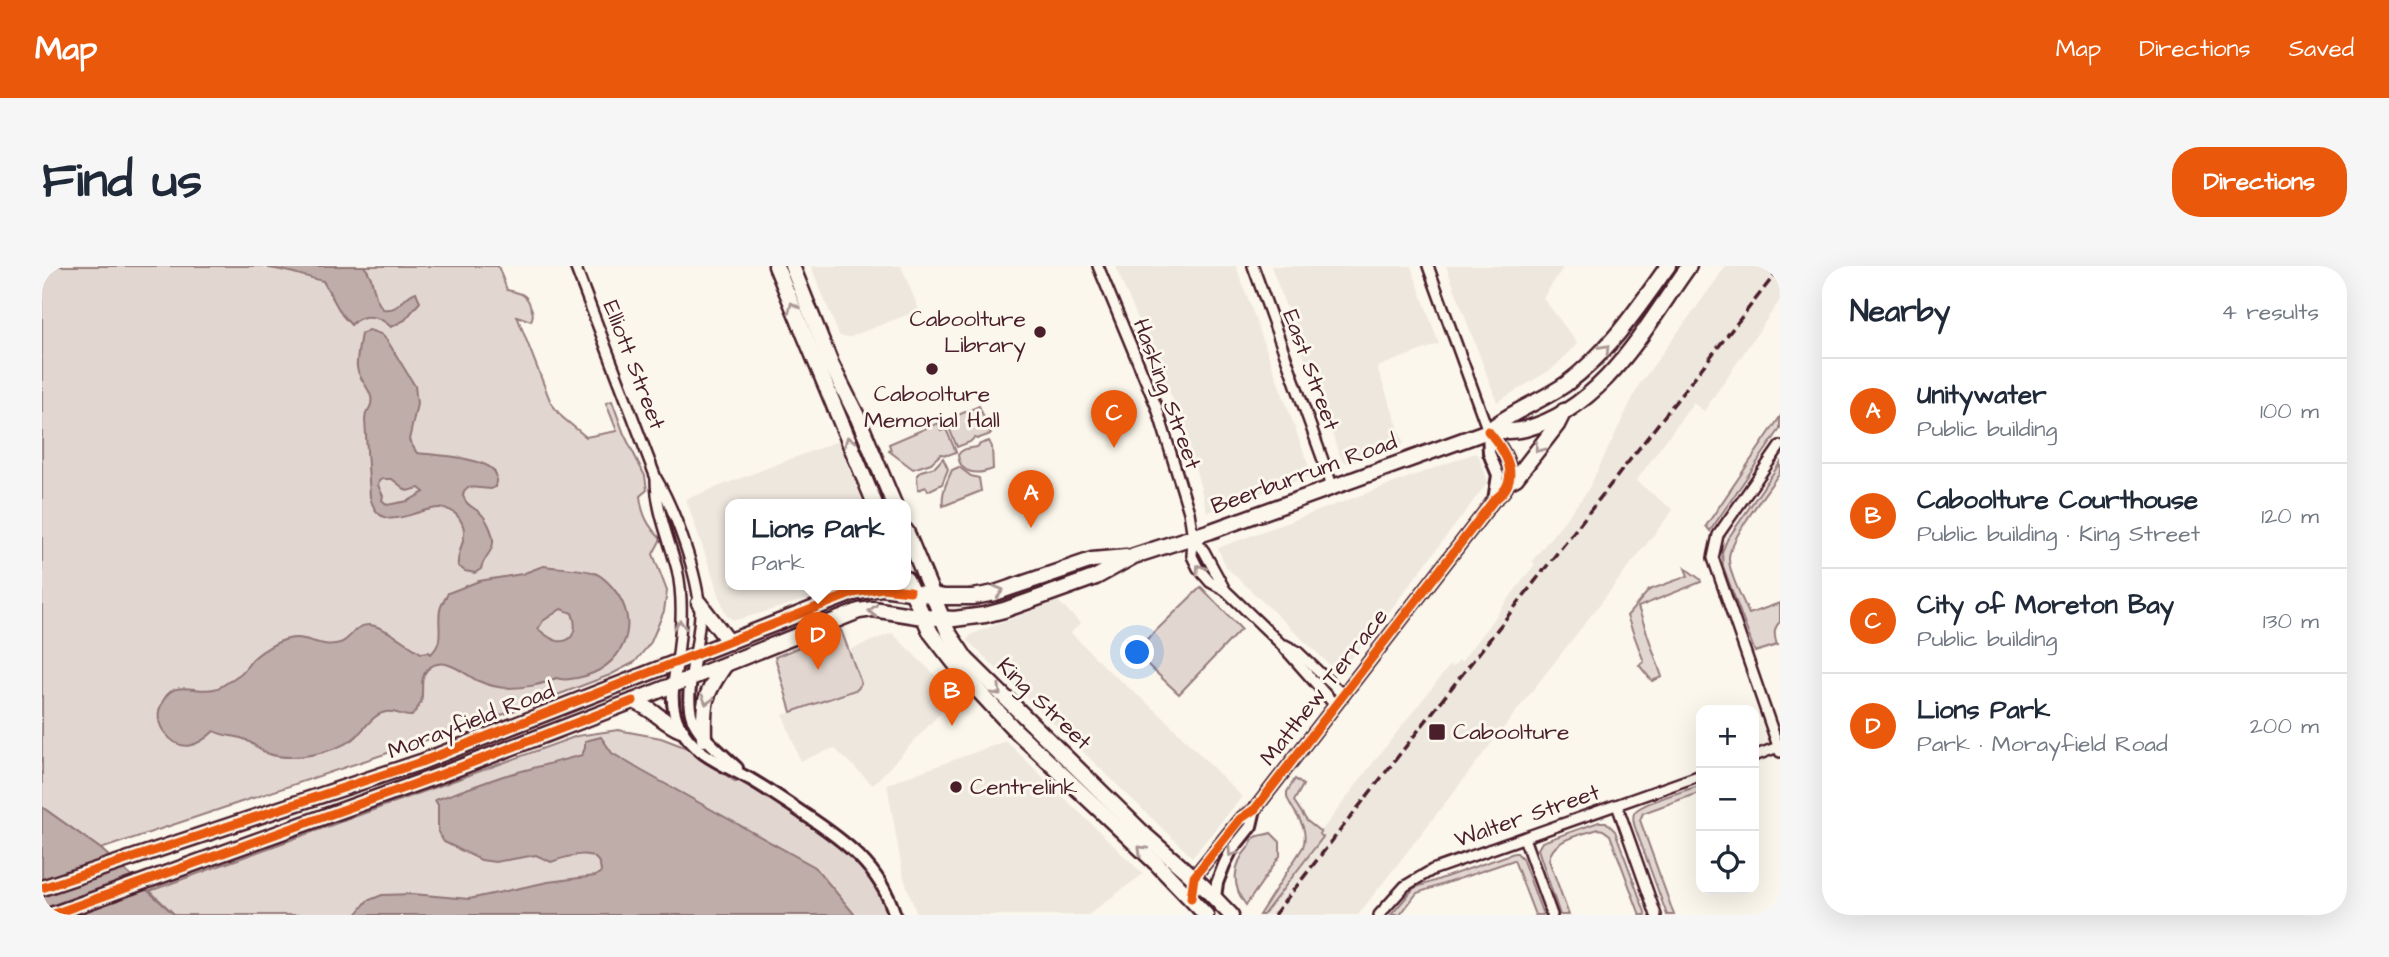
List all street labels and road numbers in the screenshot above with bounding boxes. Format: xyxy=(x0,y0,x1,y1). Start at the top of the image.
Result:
street label: Elliott Street xyxy=(595,296,674,435)
street label: East Street xyxy=(1274,305,1348,435)
street label: Hasking Street xyxy=(1124,314,1209,475)
street label: Beerburrum Road xyxy=(1207,425,1402,522)
street label: Matthew Terrace xyxy=(1252,602,1396,772)
street label: King Street xyxy=(989,650,1099,759)
street label: Morayfield Road xyxy=(383,674,559,768)
street label: Walter Street xyxy=(1450,776,1605,856)

